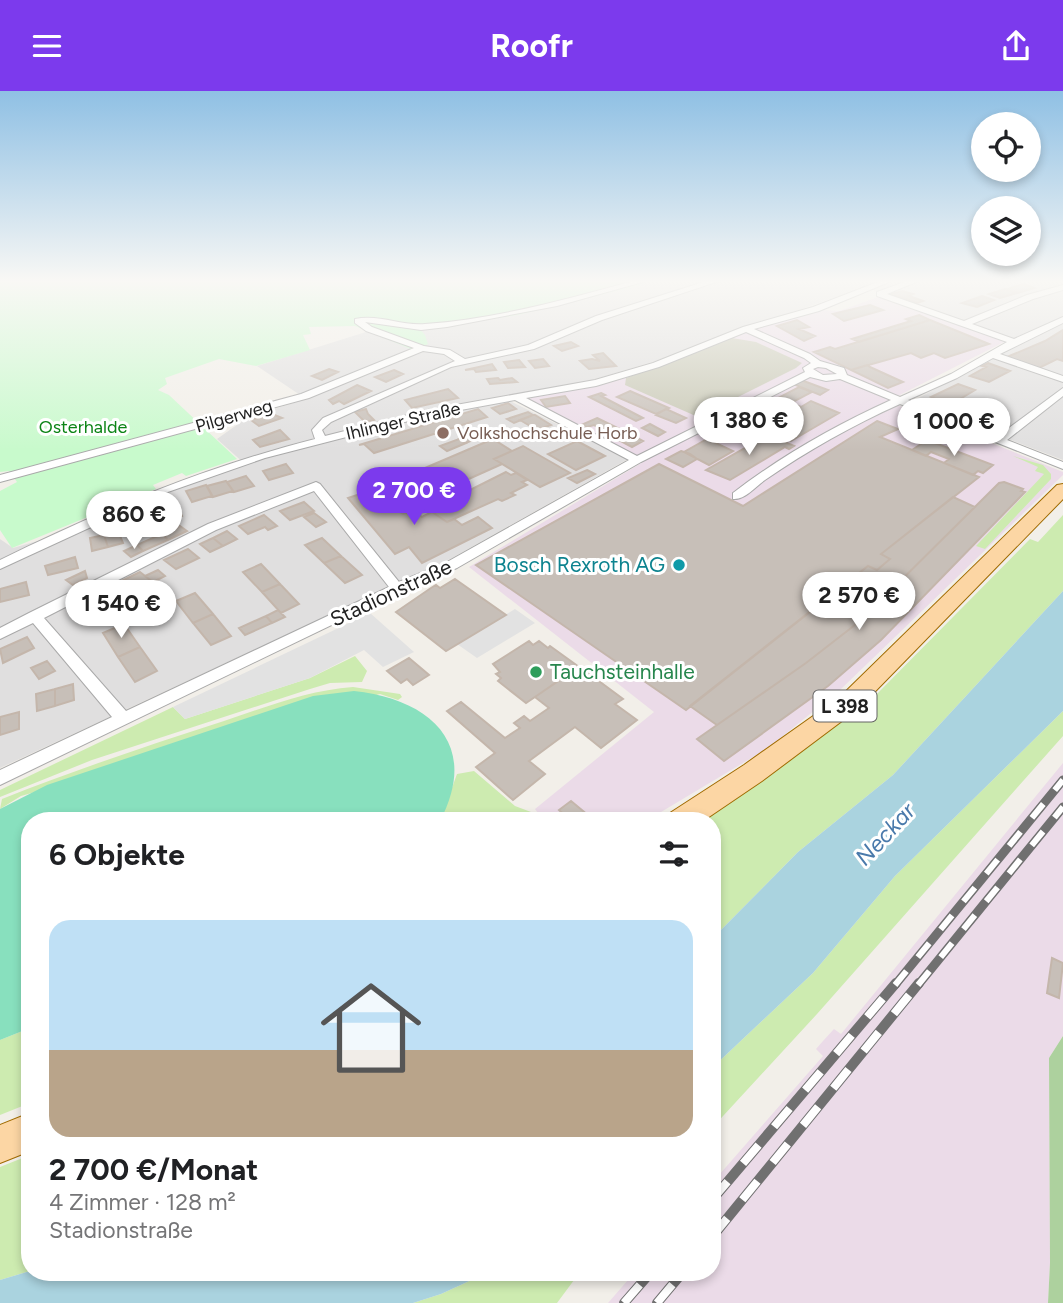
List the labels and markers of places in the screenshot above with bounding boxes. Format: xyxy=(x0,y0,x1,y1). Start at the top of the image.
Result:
pin: 1 380 € xyxy=(684,397,814,457)
pin: 1 000 € xyxy=(889,399,1019,458)
place label: Volkshochschule Horb xyxy=(457,422,638,444)
marker: Volkshochschule Horb xyxy=(435,425,451,441)
pin: 2 700 € xyxy=(349,467,479,527)
pin: 860 € xyxy=(85,491,183,551)
place label: Bosch Rexroth AG xyxy=(494,552,665,577)
marker: Bosch Rexroth AG xyxy=(671,557,687,573)
pin: 2 570 € xyxy=(794,573,924,632)
pin: 1 540 € xyxy=(56,581,186,640)
place label: Tauchsteinhalle xyxy=(550,659,695,684)
marker: Tauchsteinhalle xyxy=(528,664,544,680)

